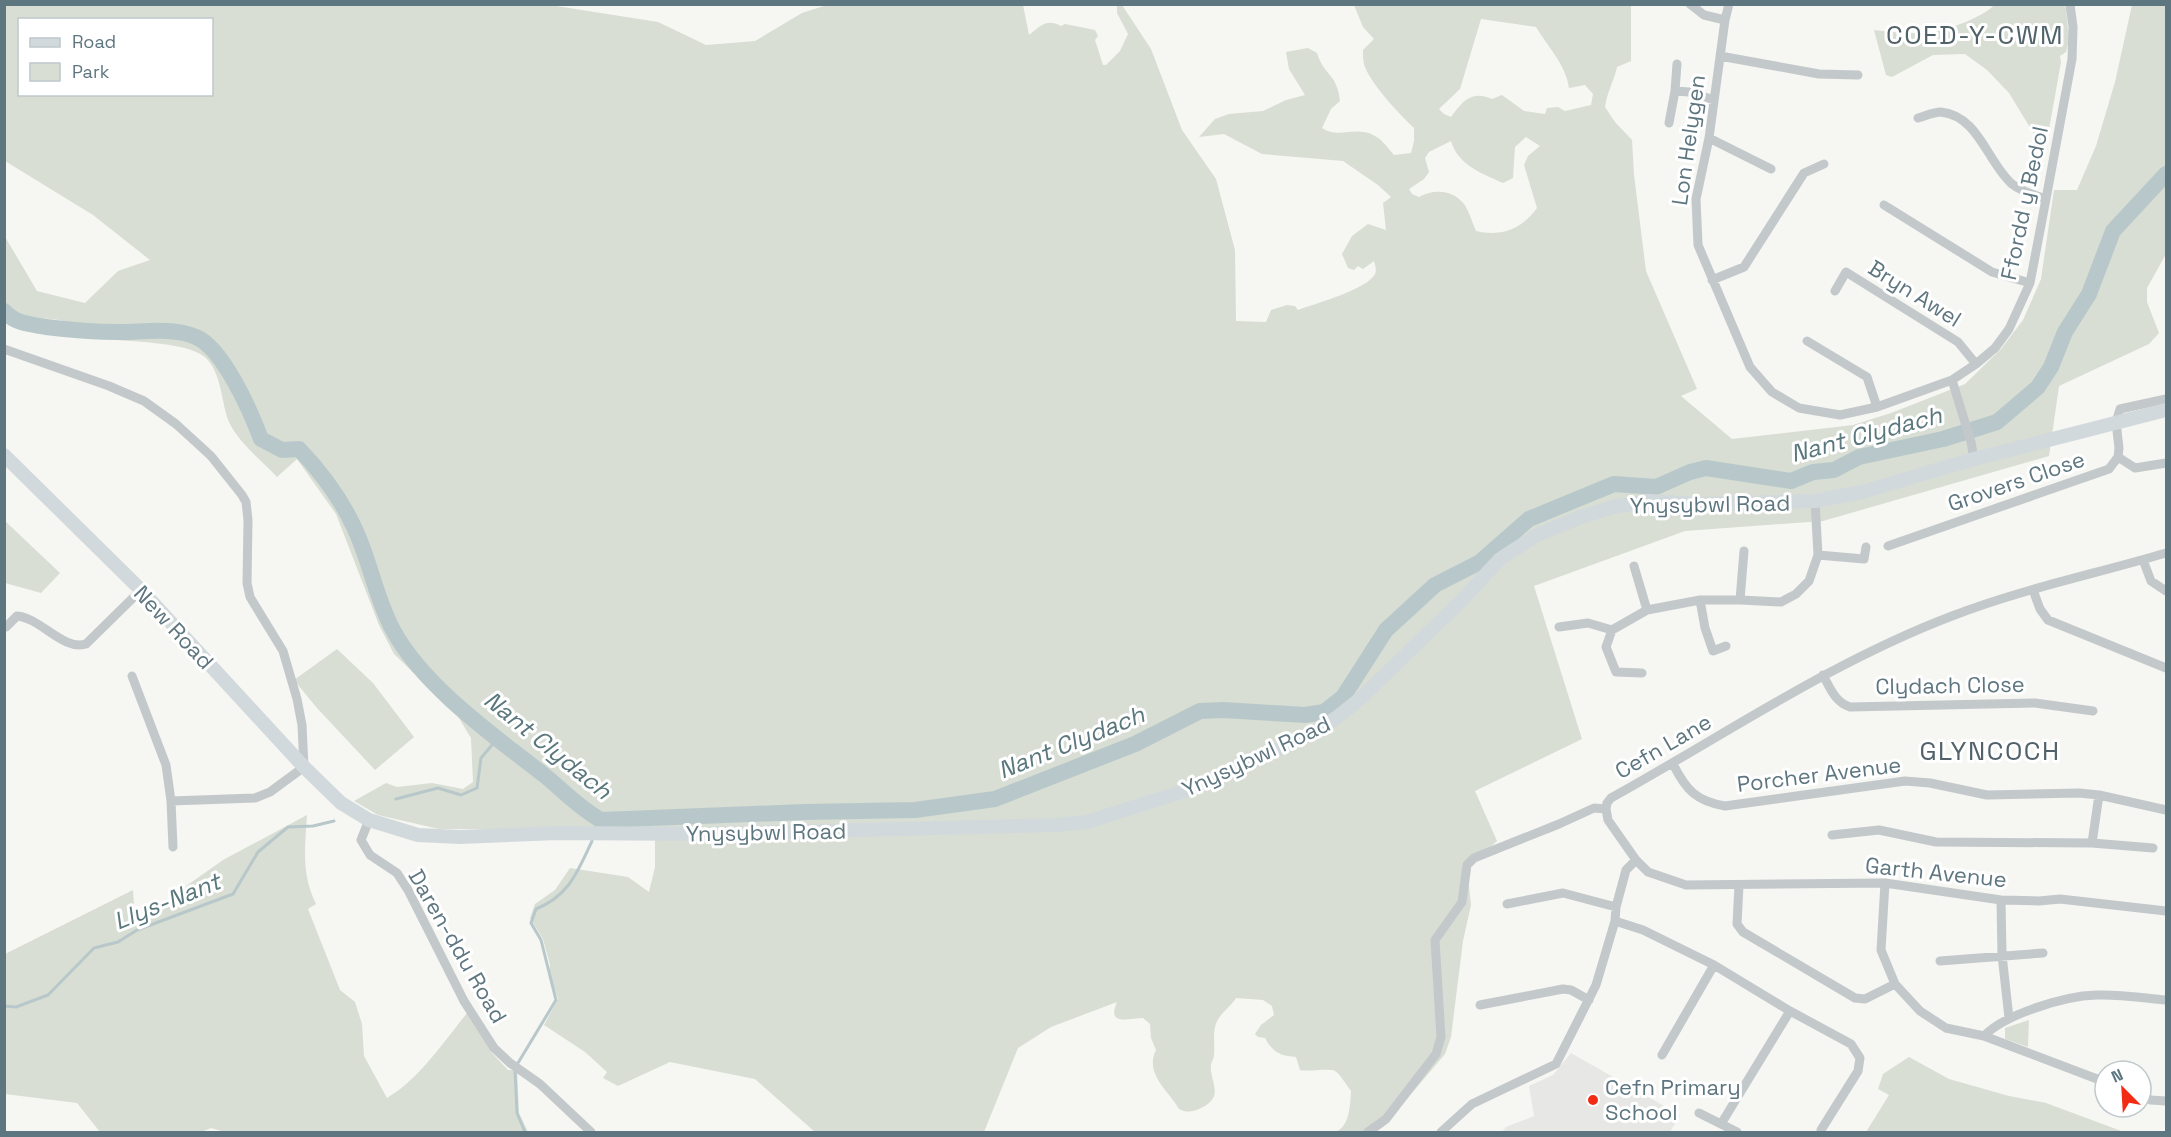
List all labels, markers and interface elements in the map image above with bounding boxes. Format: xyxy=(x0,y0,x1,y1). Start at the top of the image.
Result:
legend xyxy=(18,18,213,96)
district label: COED-Y-CWM xyxy=(1886,18,2064,52)
text: Road xyxy=(72,30,116,53)
text: Park xyxy=(72,60,110,83)
street label: Lon Helygen xyxy=(1665,73,1711,207)
street label: Ffordd y Bedol xyxy=(1994,124,2054,282)
street label: Bryn Awel xyxy=(1863,253,1967,333)
water label: Nant Clydach xyxy=(1787,399,1946,469)
street label: Grovers Close xyxy=(1944,444,2088,518)
street label: Ynysybwl Road xyxy=(1630,489,1790,519)
street label: New Road xyxy=(128,579,220,675)
street label: Clydach Close xyxy=(1875,670,2025,700)
water label: Nant Clydach xyxy=(478,684,619,807)
water label: Nant Clydach xyxy=(993,698,1150,785)
street label: Cefn Lane xyxy=(1610,707,1716,785)
street label: Ynysybwl Road xyxy=(1177,709,1335,803)
district label: GLYNCOCH xyxy=(1919,734,2061,768)
street label: Porcher Avenue xyxy=(1735,750,1903,798)
street label: Ynysybwl Road xyxy=(686,817,846,847)
street label: Garth Avenue xyxy=(1864,851,2008,893)
street label: Daren-ddu Road xyxy=(403,864,513,1028)
water label: Llys-Nant xyxy=(109,865,227,936)
north arrow xyxy=(2093,1059,2153,1119)
text: N xyxy=(2108,1064,2126,1088)
place label: Cefn Primary School xyxy=(1605,1073,1741,1126)
marker: Cefn Primary School xyxy=(1586,1093,1600,1107)

